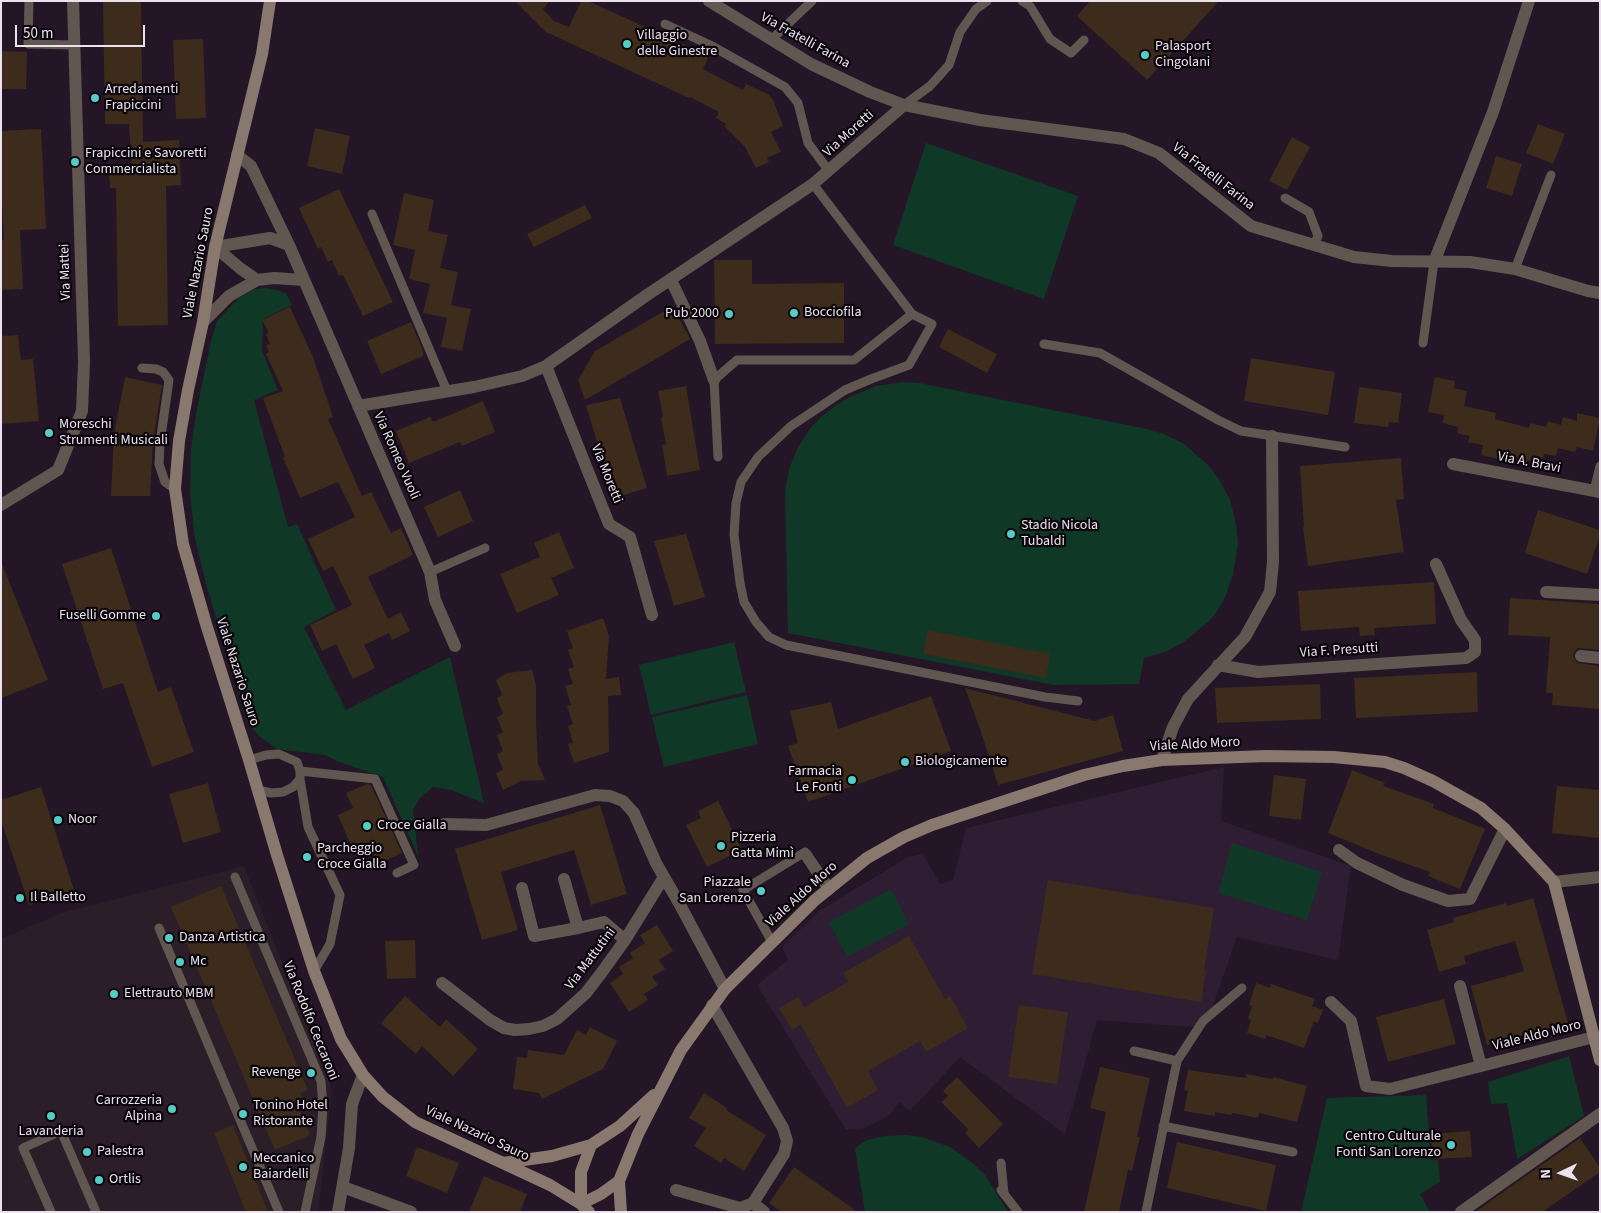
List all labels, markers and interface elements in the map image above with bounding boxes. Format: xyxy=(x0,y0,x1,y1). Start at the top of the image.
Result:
street label: Via Fratelli Farina xyxy=(757,9,853,73)
scale bar xyxy=(18,15,148,47)
text: 50 m xyxy=(23,23,53,44)
place label: Villaggio delle Ginestre xyxy=(637,28,717,60)
marker: Villaggio delle Ginestre xyxy=(621,38,633,50)
place label: Palasport Cingolani xyxy=(1155,39,1211,72)
marker: Palasport Cingolani xyxy=(1139,49,1151,61)
place label: Arredamenti Frapiccini xyxy=(105,82,178,114)
marker: Arredamenti Frapiccini xyxy=(89,92,101,104)
street label: Via Moretti xyxy=(820,107,878,161)
street label: Via Fratelli Farina xyxy=(1168,140,1258,214)
place label: Frapiccini e Savoretti Commercialista xyxy=(85,146,207,178)
marker: Frapiccini e Savoretti Commercialista xyxy=(69,156,81,168)
street label: Viale Nazario Sauro xyxy=(180,206,218,320)
street label: Via Mattei xyxy=(57,243,75,301)
place label: Bocciofila xyxy=(804,305,861,321)
place label: Pub 2000 xyxy=(665,306,719,322)
marker: Bocciofila xyxy=(788,307,800,319)
marker: Pub 2000 xyxy=(723,308,735,320)
street label: Via Romeo Vuoli xyxy=(369,410,423,502)
place label: Moreschi Strumenti Musicali xyxy=(59,417,168,450)
marker: Moreschi Strumenti Musicali xyxy=(43,427,55,439)
street label: Via Moretti xyxy=(587,442,625,506)
street label: Via A. Bravi xyxy=(1496,449,1562,477)
place label: Stadio Nicola Tubaldi xyxy=(1021,518,1098,550)
marker: Stadio Nicola Tubaldi xyxy=(1005,528,1017,540)
place label: Fuselli Gomme xyxy=(59,608,146,624)
marker: Fuselli Gomme xyxy=(150,610,162,622)
street label: Viale Nazario Sauro xyxy=(212,616,262,728)
street label: Via F. Presutti xyxy=(1299,640,1379,662)
street label: Viale Aldo Moro xyxy=(1149,734,1241,756)
place label: Biologicamente xyxy=(915,754,1007,770)
marker: Biologicamente xyxy=(899,756,911,768)
place label: Farmacia Le Fonti xyxy=(788,764,842,796)
marker: Farmacia Le Fonti xyxy=(846,774,858,786)
place label: Noor xyxy=(68,812,97,828)
marker: Noor xyxy=(52,814,64,826)
place label: Croce Gialla xyxy=(377,818,446,834)
marker: Croce Gialla xyxy=(361,820,373,832)
place label: Pizzeria Gatta Mimì xyxy=(731,830,794,862)
marker: Pizzeria Gatta Mimì xyxy=(715,840,727,852)
place label: Parcheggio Croce Gialla xyxy=(317,841,386,874)
marker: Parcheggio Croce Gialla xyxy=(301,851,313,863)
street label: Viale Aldo Moro xyxy=(763,859,841,931)
place label: Piazzale San Lorenzo xyxy=(679,875,751,908)
marker: Piazzale San Lorenzo xyxy=(755,885,767,897)
place label: Il Balletto xyxy=(30,890,86,906)
marker: Il Balletto xyxy=(14,892,26,904)
street label: Via Mattutini xyxy=(562,925,620,993)
place label: Danza Artistica xyxy=(179,930,266,946)
marker: Danza Artistica xyxy=(163,932,175,944)
place label: Mc xyxy=(190,954,207,970)
marker: Mc xyxy=(174,956,186,968)
street label: Via Rodolfo Ceccaroni xyxy=(278,959,342,1083)
place label: Elettrauto MBM xyxy=(124,986,214,1002)
marker: Elettrauto MBM xyxy=(108,988,120,1000)
street label: Viale Aldo Moro xyxy=(1491,1017,1583,1055)
place label: Revenge xyxy=(251,1065,301,1081)
marker: Revenge xyxy=(305,1067,317,1079)
place label: Carrozzeria Alpina xyxy=(96,1093,162,1126)
place label: Tonino Hotel Ristorante xyxy=(253,1098,328,1130)
marker: Carrozzeria Alpina xyxy=(166,1103,178,1115)
street label: Viale Nazario Sauro xyxy=(422,1103,532,1165)
marker: Tonino Hotel Ristorante xyxy=(237,1108,249,1120)
marker: Lavanderia xyxy=(45,1110,57,1122)
place label: Lavanderia xyxy=(19,1124,83,1140)
place label: Centro Culturale Fonti San Lorenzo xyxy=(1336,1129,1441,1162)
marker: Centro Culturale Fonti San Lorenzo xyxy=(1445,1139,1457,1151)
place label: Palestra xyxy=(97,1144,144,1160)
marker: Palestra xyxy=(81,1146,93,1158)
north arrow xyxy=(1536,1148,1586,1198)
place label: Meccanico Baiardelli xyxy=(253,1151,314,1184)
marker: Meccanico Baiardelli xyxy=(237,1161,249,1173)
text: N xyxy=(1536,1169,1556,1179)
place label: Ortlis xyxy=(109,1172,141,1188)
marker: Ortlis xyxy=(93,1174,105,1186)

